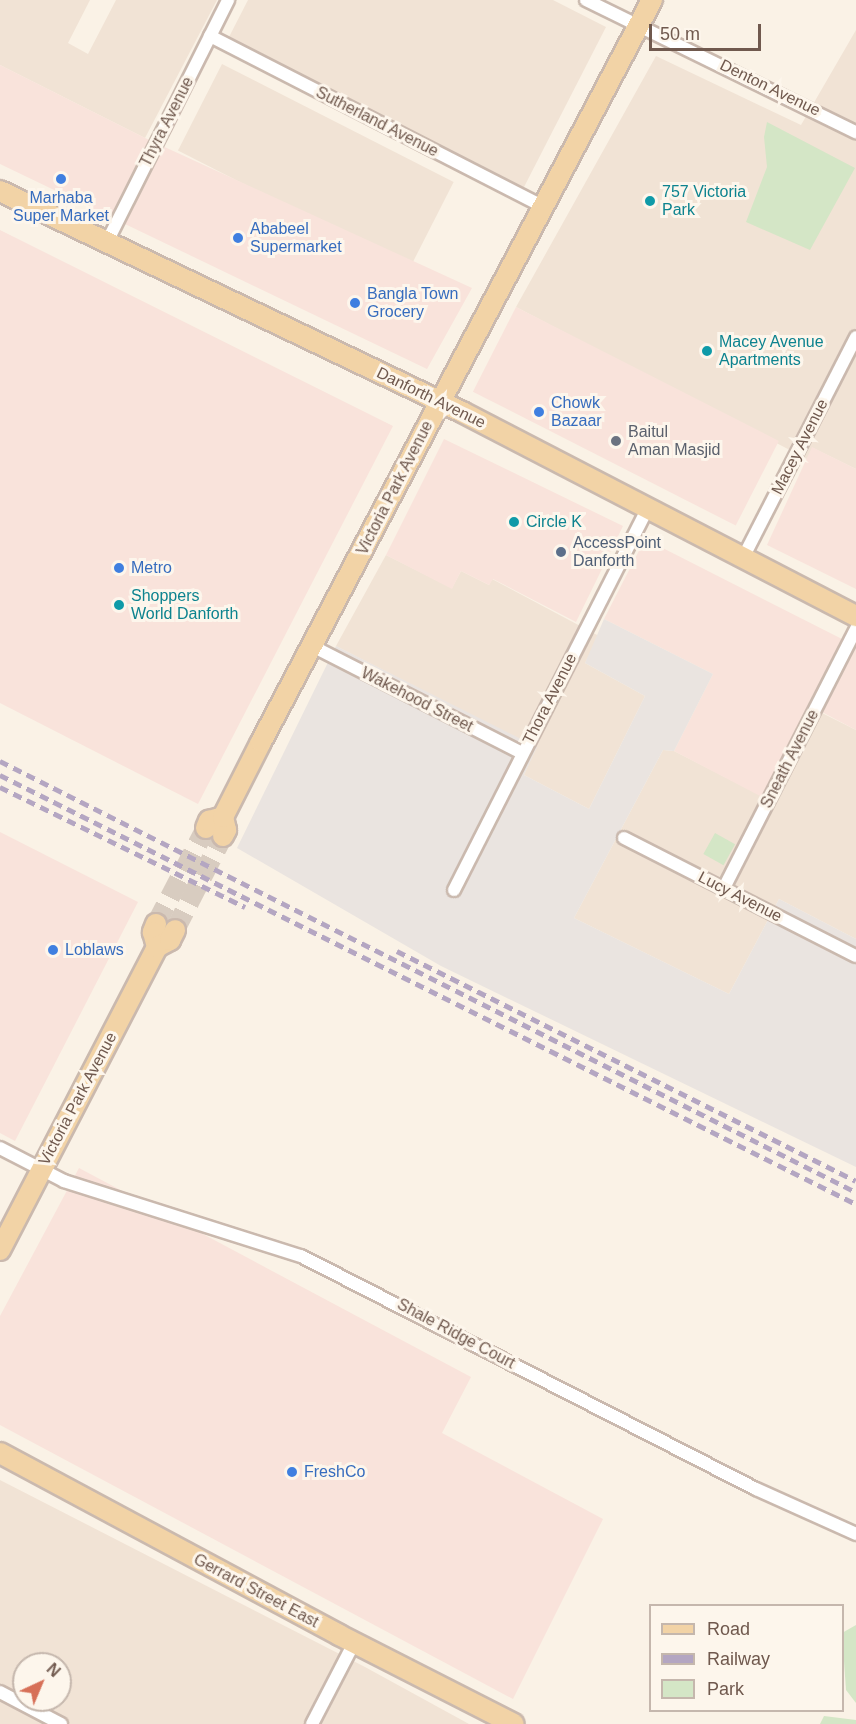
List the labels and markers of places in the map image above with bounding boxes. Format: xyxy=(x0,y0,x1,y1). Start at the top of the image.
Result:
marker: Marhaba Super Market xyxy=(54,172,68,186)
place label: 757 Victoria Park xyxy=(662,182,746,220)
place label: Marhaba Super Market xyxy=(13,188,109,226)
marker: 757 Victoria Park xyxy=(643,194,657,208)
place label: Ababeel Supermarket xyxy=(250,219,342,257)
marker: Ababeel Supermarket xyxy=(231,231,245,245)
place label: Bangla Town Grocery xyxy=(367,284,459,322)
marker: Bangla Town Grocery xyxy=(348,296,362,310)
place label: Macey Avenue Apartments xyxy=(719,332,825,370)
marker: Macey Avenue Apartments xyxy=(700,344,714,358)
place label: Chowk Bazaar xyxy=(551,393,602,431)
marker: Chowk Bazaar xyxy=(532,405,546,419)
place label: Baitul Aman Masjid xyxy=(628,422,720,460)
marker: Baitul Aman Masjid xyxy=(609,434,623,448)
place label: Circle K xyxy=(526,512,582,532)
marker: Circle K xyxy=(507,515,521,529)
place label: AccessPoint Danforth xyxy=(573,533,661,571)
marker: AccessPoint Danforth xyxy=(554,545,568,559)
place label: Metro xyxy=(131,558,172,578)
marker: Metro xyxy=(112,561,126,575)
place label: Shoppers World Danforth xyxy=(131,586,238,624)
marker: Shoppers World Danforth xyxy=(112,598,126,612)
place label: Loblaws xyxy=(65,940,124,960)
marker: Loblaws xyxy=(46,943,60,957)
place label: FreshCo xyxy=(304,1462,365,1482)
marker: FreshCo xyxy=(285,1465,299,1479)

